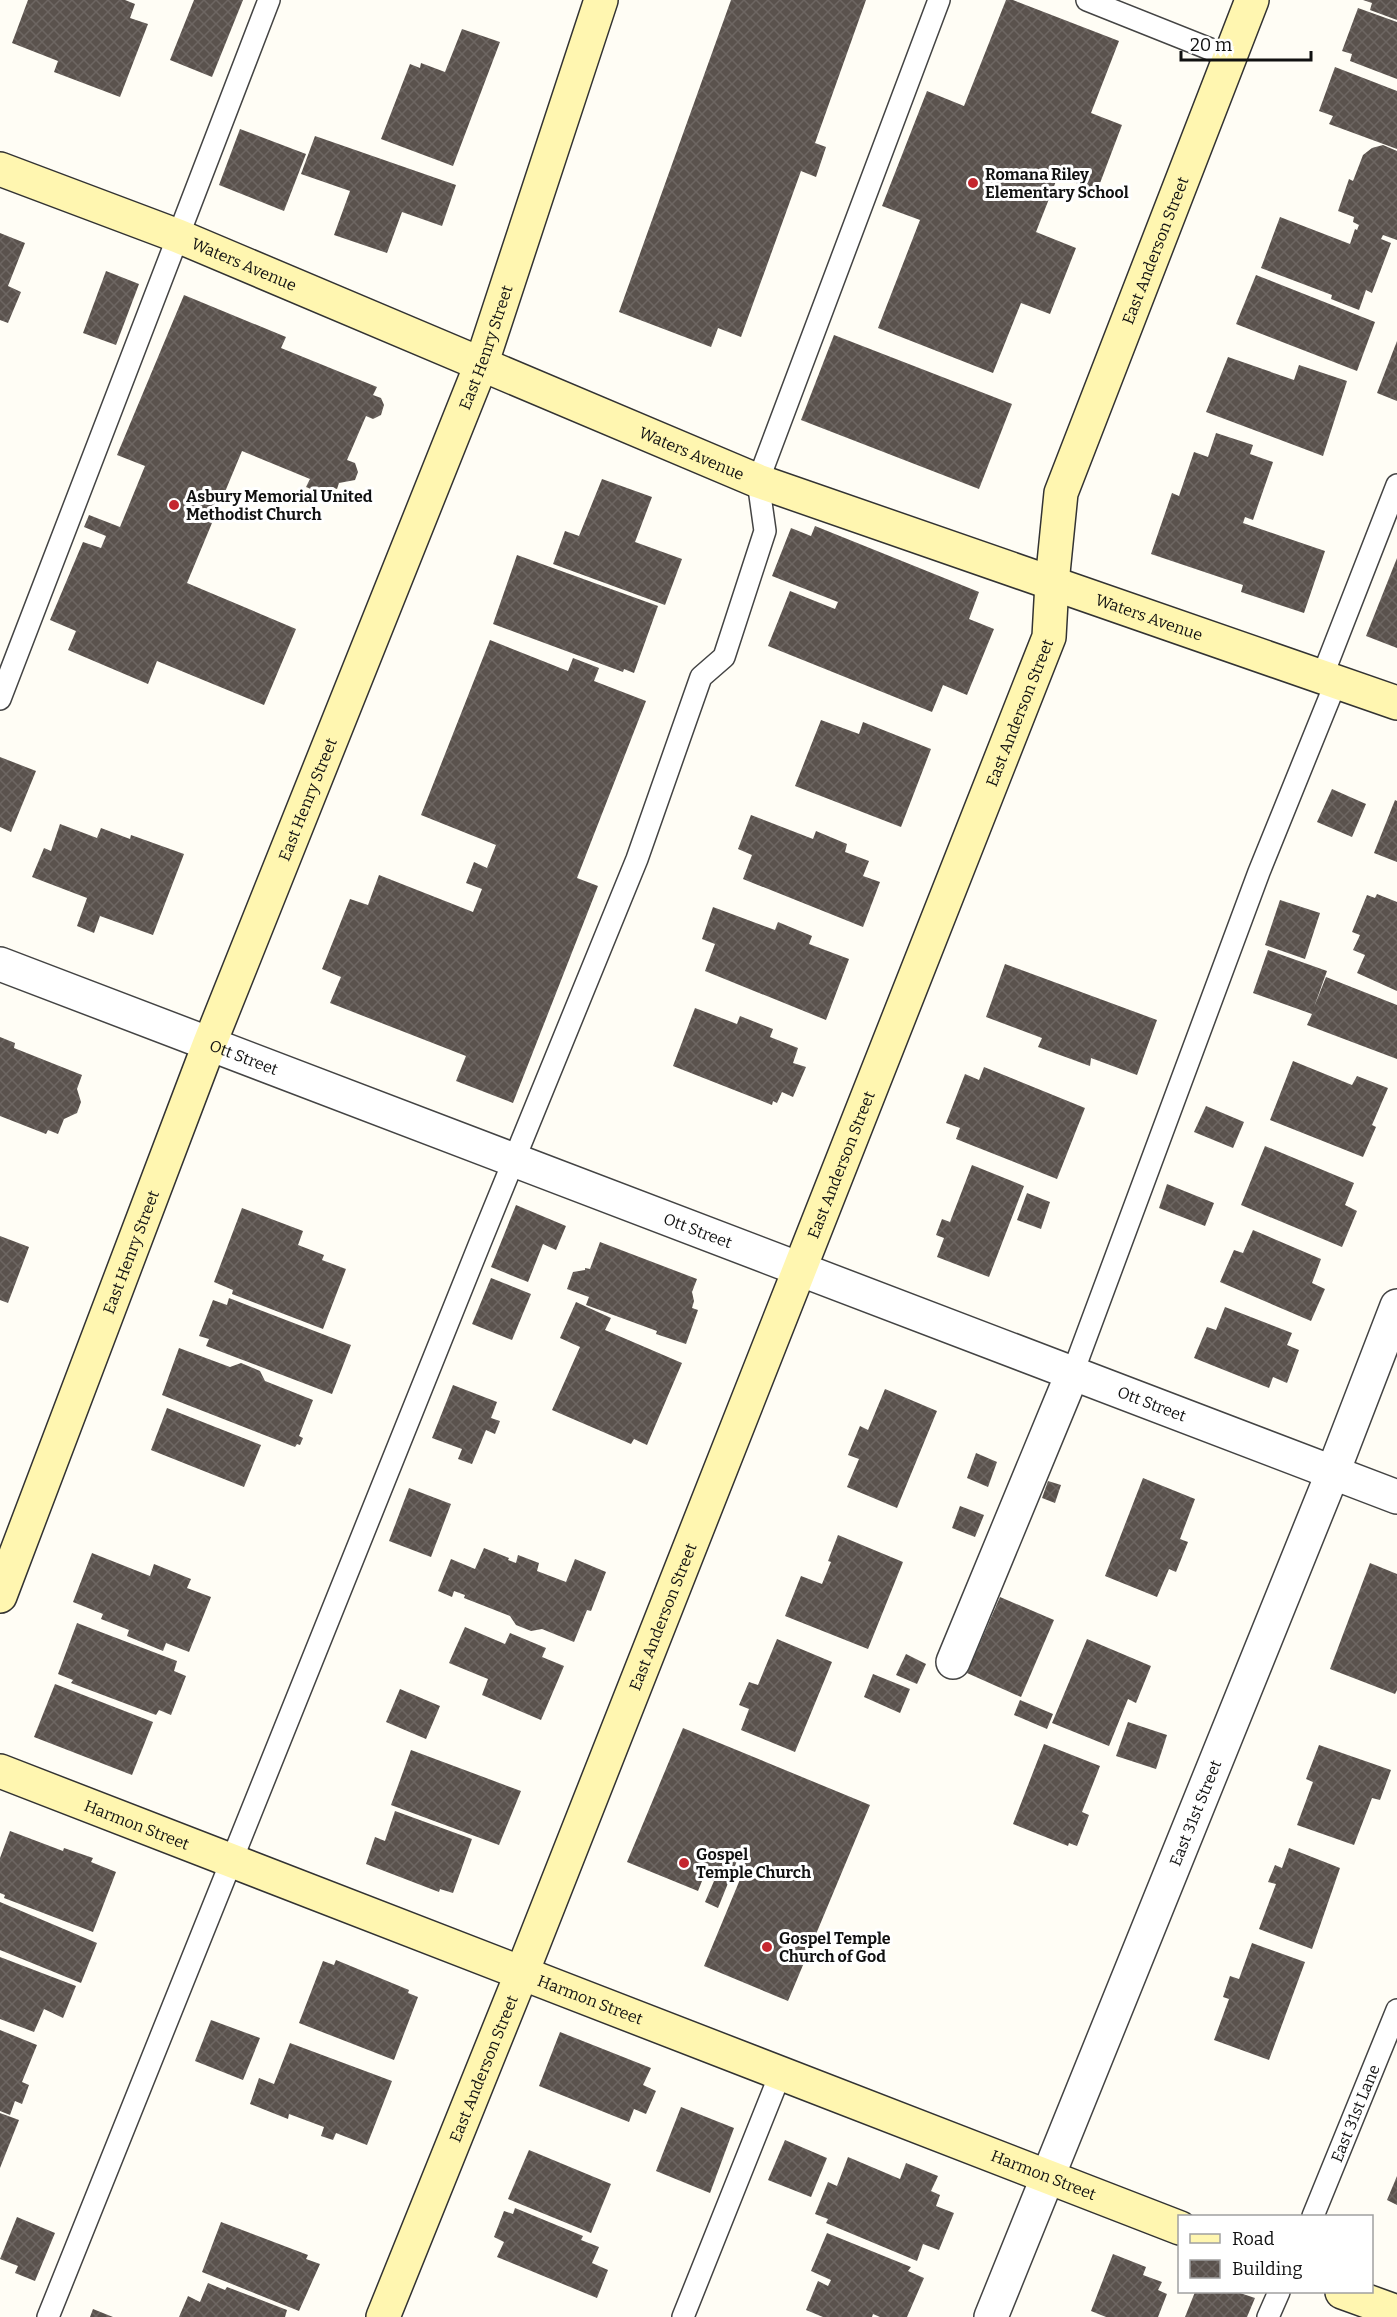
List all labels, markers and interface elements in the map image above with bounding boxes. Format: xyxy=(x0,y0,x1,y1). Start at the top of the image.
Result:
scale bar xyxy=(1181,24,1312,62)
text: 20 m xyxy=(1190,34,1232,56)
place label: Romana Riley Elementary School xyxy=(985,165,1129,202)
street label: East Anderson Street xyxy=(1118,174,1192,327)
marker: Romana Riley Elementary School xyxy=(966,176,980,190)
street label: Waters Avenue xyxy=(189,233,300,295)
street label: East Henry Street xyxy=(455,282,516,412)
street label: Waters Avenue xyxy=(636,422,747,484)
place label: Asbury Memorial United Methodist Church xyxy=(186,487,373,524)
marker: Asbury Memorial United Methodist Church xyxy=(167,498,181,512)
street label: Waters Avenue xyxy=(1093,590,1205,644)
street label: East Anderson Street xyxy=(982,636,1057,789)
street label: East Henry Street xyxy=(274,735,340,863)
street label: Ott Street xyxy=(207,1035,281,1079)
street label: East Anderson Street xyxy=(803,1088,878,1241)
street label: East Henry Street xyxy=(98,1187,163,1316)
street label: Ott Street xyxy=(661,1209,735,1252)
street label: Ott Street xyxy=(1115,1382,1189,1425)
street label: East Anderson Street xyxy=(625,1540,700,1693)
street label: East 31st Street xyxy=(1165,1757,1225,1868)
street label: Harmon Street xyxy=(82,1795,192,1854)
place label: Gospel Temple Church xyxy=(696,1845,811,1882)
marker: Gospel Temple Church xyxy=(677,1856,691,1870)
place label: Gospel Temple Church of God xyxy=(779,1929,891,1966)
marker: Gospel Temple Church of God xyxy=(760,1940,774,1954)
street label: Harmon Street xyxy=(535,1971,646,2028)
street label: East Anderson Street xyxy=(445,1992,522,2145)
street label: East 31st Lane xyxy=(1327,2062,1383,2165)
street label: Harmon Street xyxy=(988,2145,1099,2204)
legend xyxy=(1178,2215,1373,2293)
text: Road xyxy=(1232,2228,1275,2250)
text: Building xyxy=(1232,2258,1303,2280)

